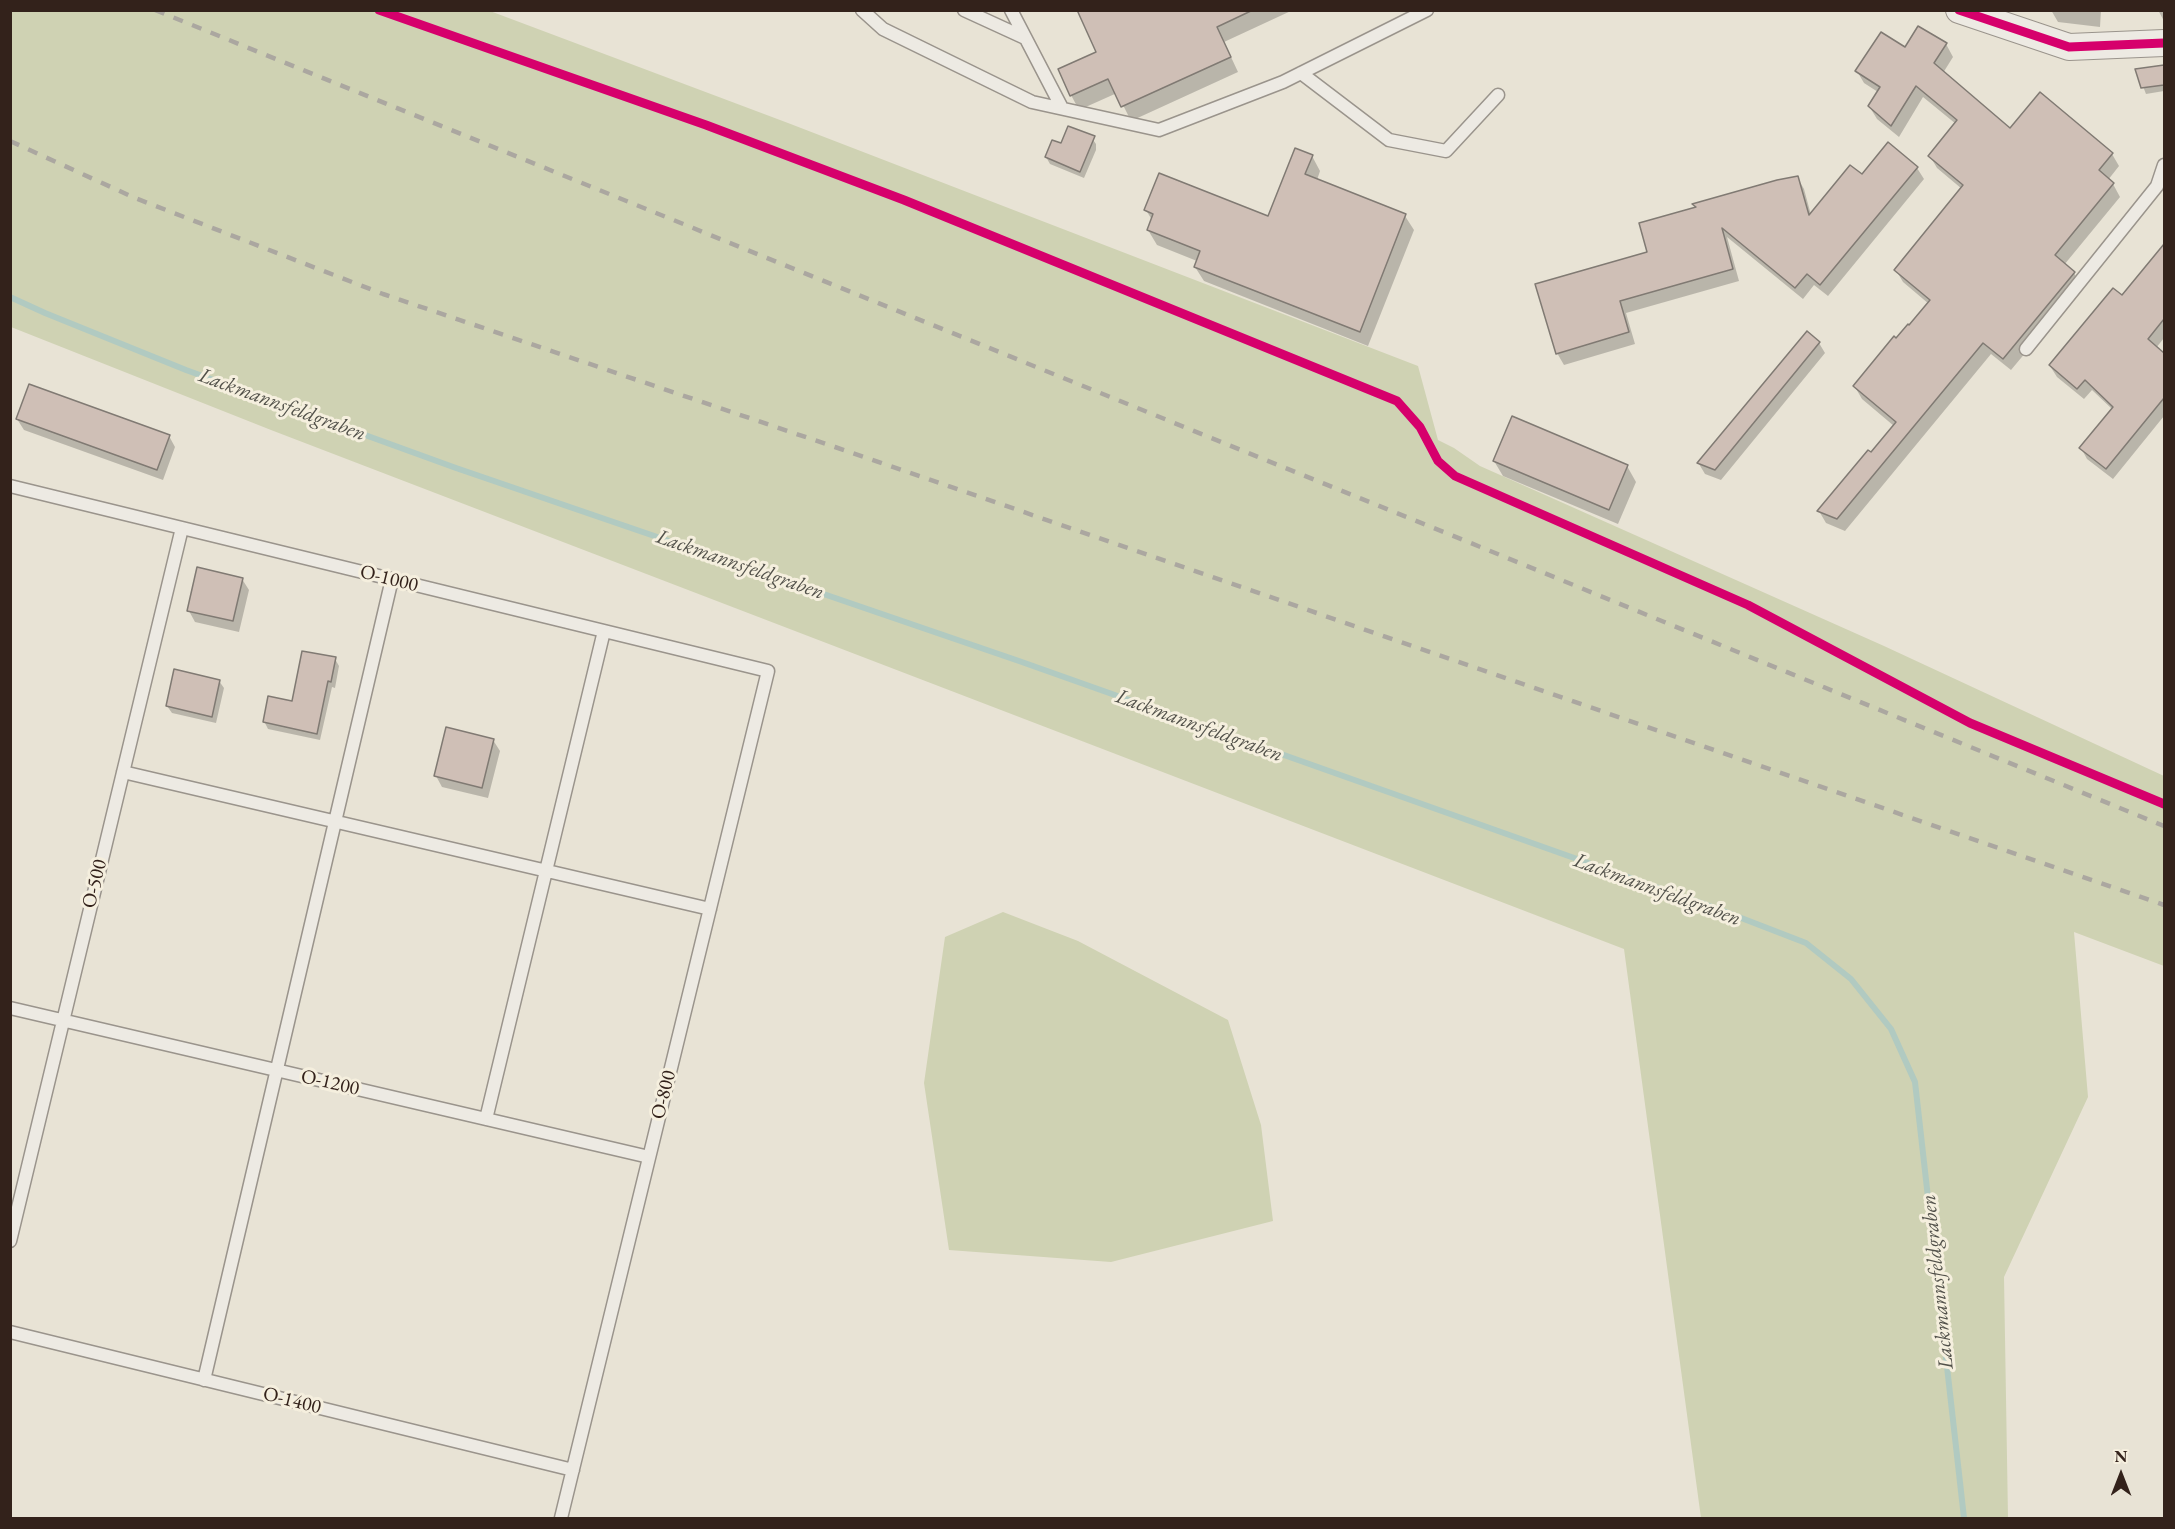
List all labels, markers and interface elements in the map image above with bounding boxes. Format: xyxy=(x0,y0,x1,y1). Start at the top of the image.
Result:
water label: Lackmannsfeldgraben xyxy=(195,363,369,447)
water label: Lackmannsfeldgraben xyxy=(653,524,827,606)
street label: O-1000 xyxy=(357,560,421,598)
water label: Lackmannsfeldgraben xyxy=(1112,684,1286,768)
water label: Lackmannsfeldgraben xyxy=(1570,848,1744,932)
street label: O-500 xyxy=(77,857,113,911)
street label: O-1200 xyxy=(298,1065,362,1101)
street label: O-800 xyxy=(646,1068,682,1122)
water label: Lackmannsfeldgraben xyxy=(1916,1193,1960,1371)
street label: O-1400 xyxy=(260,1382,324,1420)
north arrow xyxy=(2091,1445,2151,1505)
text: N xyxy=(2115,1446,2127,1467)

